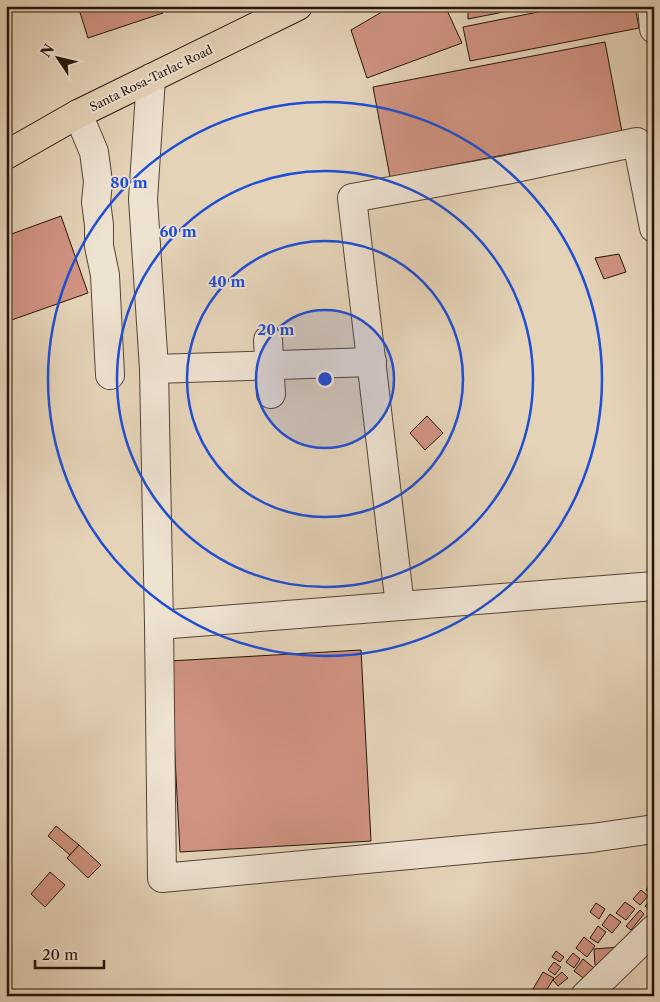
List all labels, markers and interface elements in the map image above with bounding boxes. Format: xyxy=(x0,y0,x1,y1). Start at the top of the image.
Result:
north arrow xyxy=(32,32,82,82)
text: N xyxy=(36,40,58,61)
street label: Santa Rosa-Tarlac Road xyxy=(87,41,216,114)
text: 80 m xyxy=(110,173,148,192)
text: 60 m xyxy=(159,222,197,241)
text: 40 m xyxy=(208,272,246,291)
text: 20 m xyxy=(257,320,295,339)
centre of rings xyxy=(316,370,334,388)
scale bar xyxy=(35,937,104,969)
text: 20 m xyxy=(42,945,78,964)

